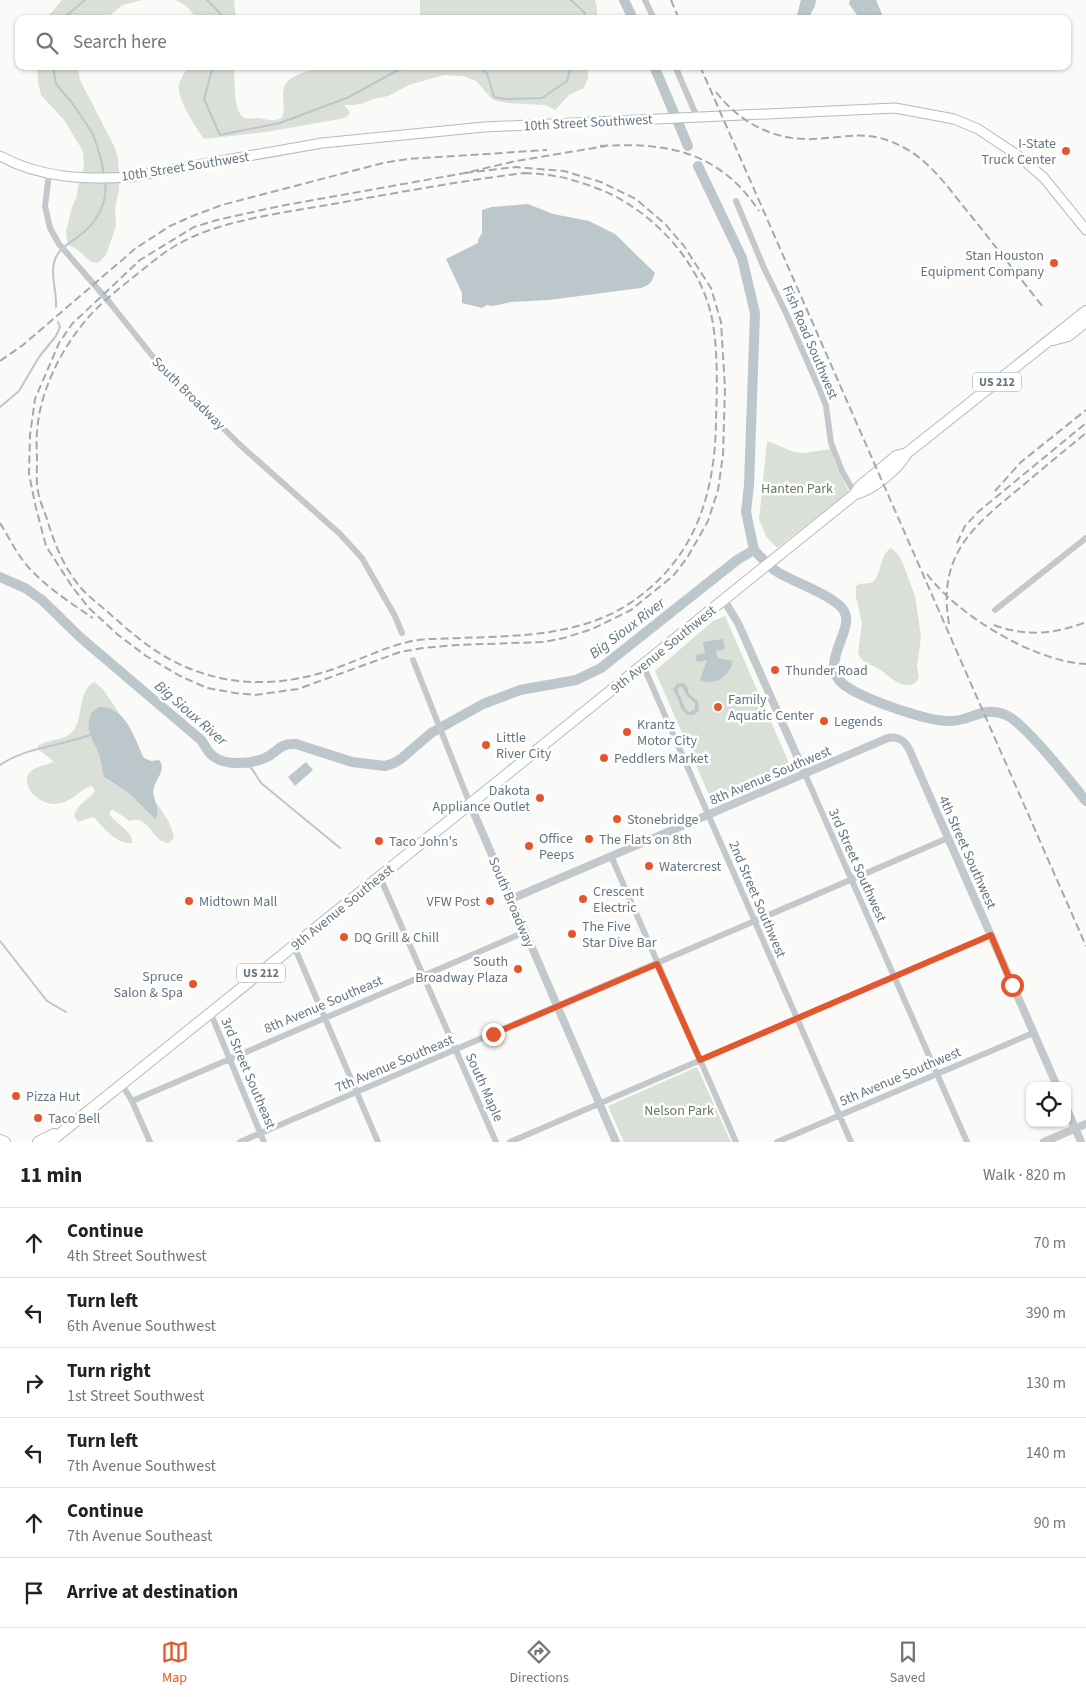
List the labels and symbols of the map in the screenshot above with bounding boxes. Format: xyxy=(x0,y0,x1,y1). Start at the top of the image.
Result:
street label: 10th Street Southwest xyxy=(523,110,653,136)
place label: I-State Truck Center xyxy=(982,134,1056,170)
marker: I-State Truck Center xyxy=(1060,145,1072,157)
street label: 10th Street Southwest xyxy=(120,147,251,187)
place label: Stan Houston Equipment Company xyxy=(920,246,1044,282)
marker: Stan Houston Equipment Company xyxy=(1048,257,1060,269)
street label: Fish Road Southwest xyxy=(777,282,843,403)
street label: South Broadway xyxy=(147,353,230,435)
road number: US 212 xyxy=(973,372,1021,392)
park label: Hanten Park xyxy=(761,479,833,499)
water label: Big Sioux River xyxy=(585,592,670,664)
street label: 9th Avenue Southwest xyxy=(607,601,721,699)
place label: Thunder Road xyxy=(785,661,868,681)
marker: Thunder Road xyxy=(769,664,781,676)
water label: Big Sioux River xyxy=(150,676,232,751)
place label: Family Aquatic Center xyxy=(728,690,814,726)
marker: Family Aquatic Center xyxy=(712,701,724,713)
place label: Legends xyxy=(834,712,883,732)
place label: Krantz Motor City xyxy=(637,715,697,751)
marker: Legends xyxy=(818,715,830,727)
marker: Krantz Motor City xyxy=(621,726,633,738)
place label: Little River City xyxy=(496,728,552,764)
marker: Little River City xyxy=(480,739,492,751)
street label: 8th Avenue Southwest xyxy=(706,741,835,811)
place label: Peddlers Market xyxy=(614,749,709,769)
marker: Peddlers Market xyxy=(598,752,610,764)
place label: Dakota Appliance Outlet xyxy=(433,781,530,817)
marker: Dakota Appliance Outlet xyxy=(534,792,546,804)
street label: 4th Street Southwest xyxy=(933,792,1001,913)
street label: 3rd Street Southwest xyxy=(823,805,891,926)
place label: Stonebridge xyxy=(627,810,699,830)
marker: Stonebridge xyxy=(611,813,623,825)
place label: Office Peeps xyxy=(539,829,574,865)
place label: The Flats on 8th xyxy=(599,830,692,850)
place label: Taco John's xyxy=(389,832,458,852)
marker: The Flats on 8th xyxy=(583,833,595,845)
marker: Taco John's xyxy=(373,835,385,847)
street label: 2nd Street Southwest xyxy=(723,838,791,961)
marker: Office Peeps xyxy=(523,840,535,852)
street label: South Broadway xyxy=(483,854,539,951)
place label: Watercrest xyxy=(659,857,721,877)
street label: 9th Avenue Southeast xyxy=(287,860,399,956)
marker: Watercrest xyxy=(643,860,655,872)
place label: Crescent Electric xyxy=(593,882,644,918)
place label: Midtown Mall xyxy=(199,892,278,912)
place label: VFW Post xyxy=(427,892,480,912)
marker: Crescent Electric xyxy=(577,893,589,905)
marker: Midtown Mall xyxy=(183,895,195,907)
marker: VFW Post xyxy=(484,895,496,907)
place label: The Five Star Dive Bar xyxy=(582,917,657,953)
place label: DQ Grill & Chill xyxy=(354,928,440,948)
marker: The Five Star Dive Bar xyxy=(566,928,578,940)
marker: DQ Grill & Chill xyxy=(338,931,350,943)
place label: South Broadway Plaza xyxy=(415,952,508,988)
marker: South Broadway Plaza xyxy=(512,963,524,975)
road number: US 212 xyxy=(237,964,285,982)
place label: Spruce Salon & Spa xyxy=(113,967,183,1003)
street label: 8th Avenue Southeast xyxy=(261,971,386,1039)
route start xyxy=(1001,974,1024,997)
marker: Spruce Salon & Spa xyxy=(187,978,199,990)
street label: 3rd Street Southeast xyxy=(216,1015,281,1132)
route end xyxy=(482,1023,505,1046)
street label: 7th Avenue Southeast xyxy=(332,1030,457,1098)
street label: 5th Avenue Southwest xyxy=(836,1042,965,1112)
street label: South Maple xyxy=(460,1050,508,1125)
place label: Pizza Hut xyxy=(26,1087,81,1107)
marker: Pizza Hut xyxy=(10,1090,22,1102)
park label: Nelson Park xyxy=(644,1101,714,1121)
place label: Taco Bell xyxy=(48,1109,101,1129)
marker: Taco Bell xyxy=(32,1112,44,1124)

